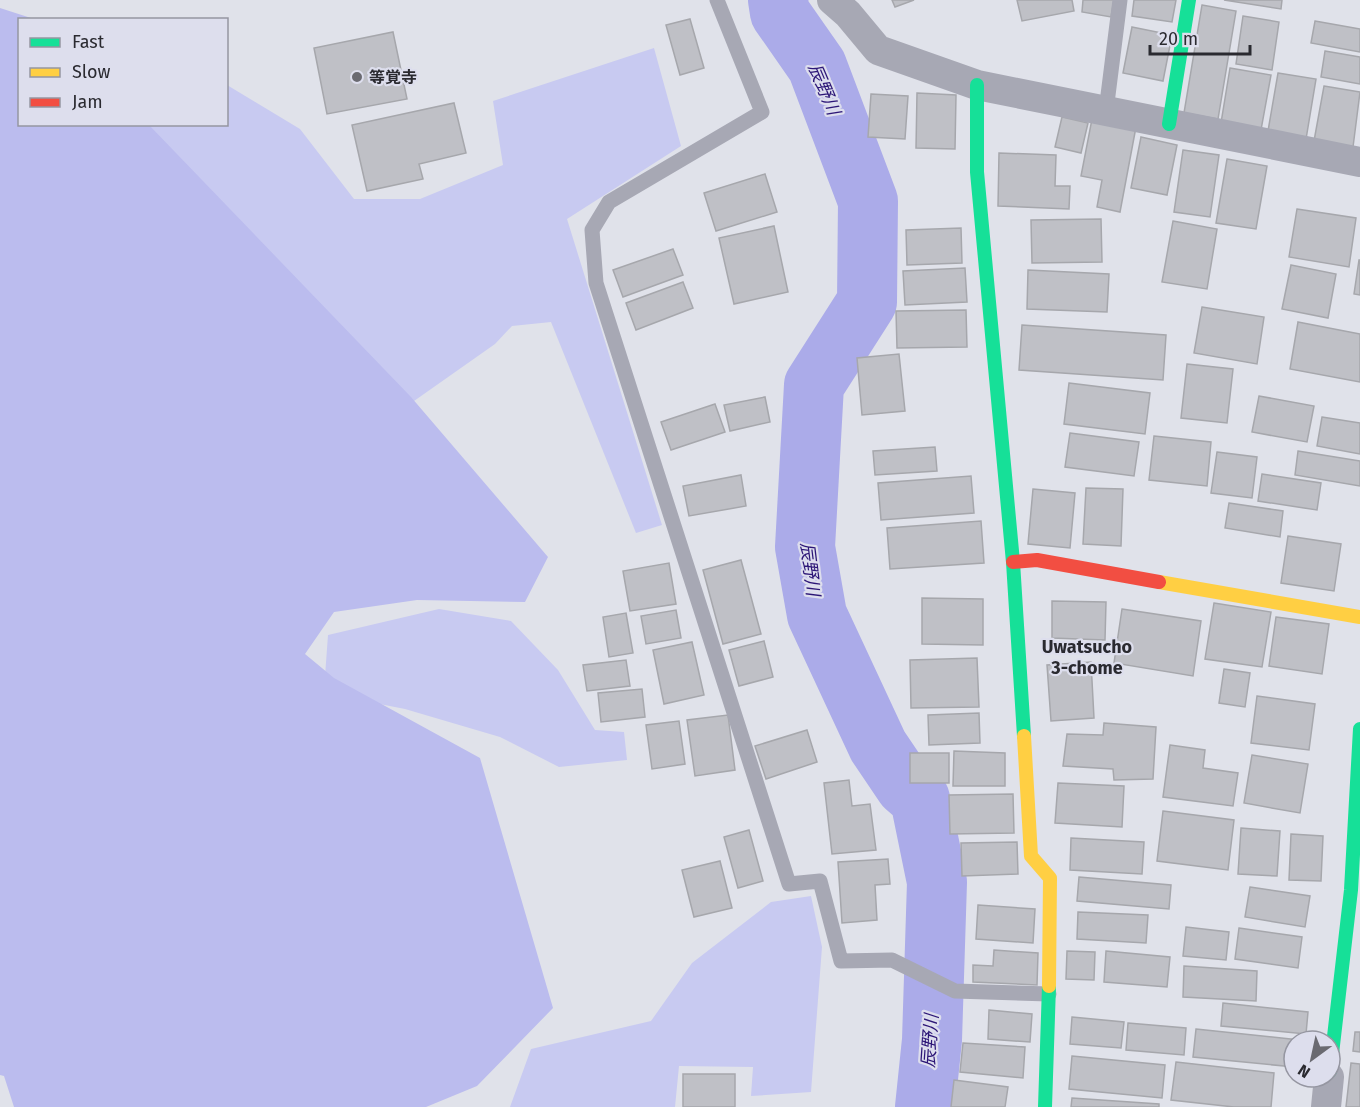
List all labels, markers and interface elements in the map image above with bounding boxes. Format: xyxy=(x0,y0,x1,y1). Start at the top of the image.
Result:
legend xyxy=(18,18,228,126)
scale bar xyxy=(1150,18,1250,56)
text: 20 m xyxy=(1159,28,1198,50)
text: Fast xyxy=(72,31,105,53)
water label: 辰野川 xyxy=(803,60,845,120)
text: Slow xyxy=(72,61,111,83)
place label: 等覚寺 xyxy=(369,68,417,87)
marker: 等覚寺 xyxy=(350,70,364,84)
text: Jam xyxy=(72,91,103,113)
water label: 辰野川 xyxy=(796,541,824,599)
district label: Uwatsucho 3-chome xyxy=(1042,636,1132,679)
water label: 辰野川 xyxy=(917,1011,943,1069)
north arrow xyxy=(1282,1029,1342,1089)
text: N xyxy=(1294,1060,1314,1082)

